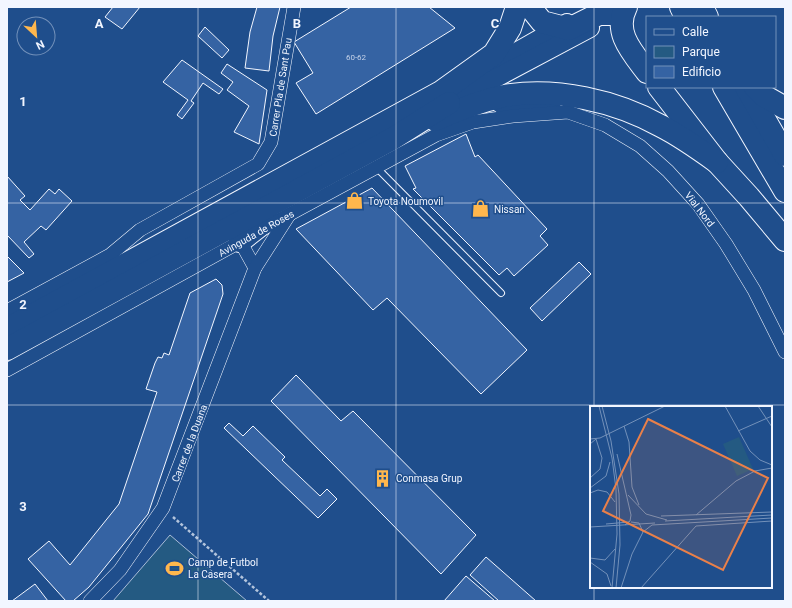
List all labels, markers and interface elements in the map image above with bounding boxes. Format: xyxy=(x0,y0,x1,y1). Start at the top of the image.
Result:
north arrow xyxy=(16,16,56,56)
text: A xyxy=(95,16,104,31)
text: B xyxy=(293,16,301,31)
text: C xyxy=(491,16,500,31)
legend xyxy=(646,16,776,88)
text: Calle xyxy=(682,25,709,39)
text: N xyxy=(34,37,47,52)
street label: Carrer Pla de Sant Pau xyxy=(267,37,294,137)
text: Parque xyxy=(682,45,720,59)
house number: 60-62 xyxy=(346,53,367,62)
text: Edificio xyxy=(682,65,721,79)
text: 1 xyxy=(19,94,27,109)
street label: Vial Nord xyxy=(683,190,717,229)
shop icon: Toyota Noumovil xyxy=(345,191,365,211)
place label: Toyota Noumovil xyxy=(368,196,443,207)
shop icon: Nissan xyxy=(471,199,491,219)
place label: Nissan xyxy=(494,204,525,215)
street label: Avinguda de Roses xyxy=(217,208,296,259)
text: 2 xyxy=(19,297,27,312)
street label: Carrer de la Duana xyxy=(170,403,209,483)
inset map xyxy=(590,406,772,588)
building icon: Conmasa Grup xyxy=(373,468,393,488)
place label: Conmasa Grup xyxy=(396,473,463,484)
text: 3 xyxy=(19,499,27,514)
place label: Camp de Futbol La Casera xyxy=(188,557,258,580)
sports icon: Camp de Futbol La Casera xyxy=(165,558,185,578)

